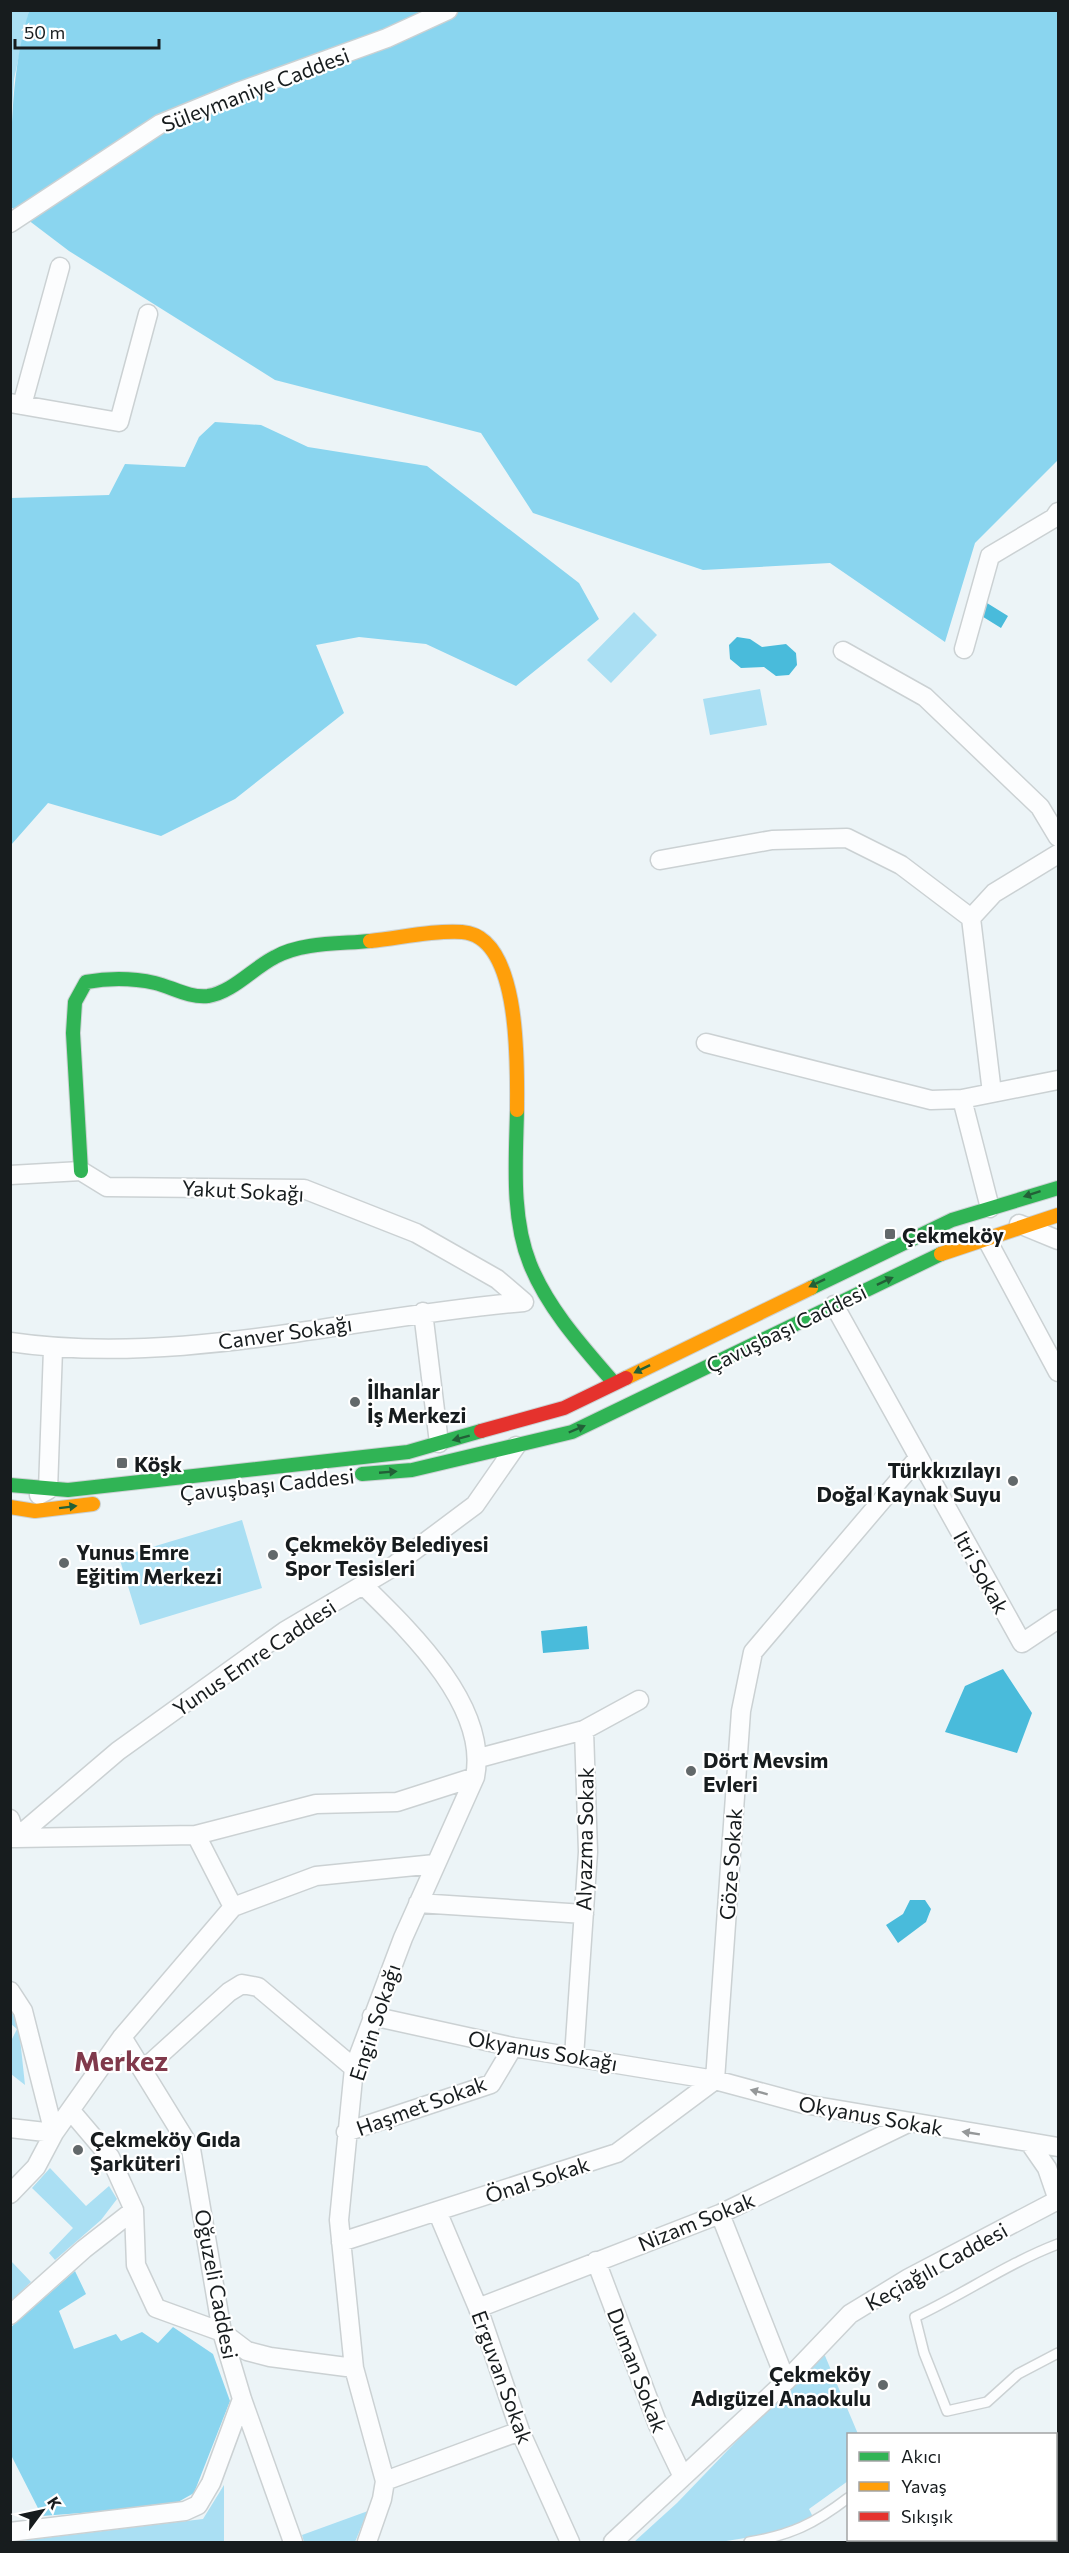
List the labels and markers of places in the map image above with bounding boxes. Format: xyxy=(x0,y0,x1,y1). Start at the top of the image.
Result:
place label: Çekmeköy xyxy=(902,1222,1004,1247)
marker: Çekmeköy xyxy=(883,1227,897,1241)
place label: İlhanlar İş Merkezi xyxy=(367,1378,466,1427)
marker: İlhanlar İş Merkezi xyxy=(348,1395,362,1409)
place label: Köşk xyxy=(134,1451,182,1476)
marker: Köşk xyxy=(115,1456,129,1470)
place label: Türkkızılayı Doğal Kaynak Suyu xyxy=(816,1457,1001,1506)
marker: Türkkızılayı Doğal Kaynak Suyu xyxy=(1006,1474,1020,1488)
place label: Çekmeköy Belediyesi Spor Tesisleri xyxy=(285,1531,489,1580)
place label: Yunus Emre Eğitim Merkezi xyxy=(76,1539,222,1588)
marker: Çekmeköy Belediyesi Spor Tesisleri xyxy=(266,1548,280,1562)
marker: Yunus Emre Eğitim Merkezi xyxy=(57,1556,71,1570)
place label: Dört Mevsim Evleri xyxy=(703,1747,828,1796)
marker: Dört Mevsim Evleri xyxy=(684,1764,698,1778)
place label: Çekmeköy Gıda Şarküteri xyxy=(90,2126,241,2175)
marker: Çekmeköy Gıda Şarküteri xyxy=(71,2143,85,2157)
place label: Çekmeköy Adıgüzel Anaokulu xyxy=(691,2361,871,2410)
marker: Çekmeköy Adıgüzel Anaokulu xyxy=(876,2378,890,2392)

